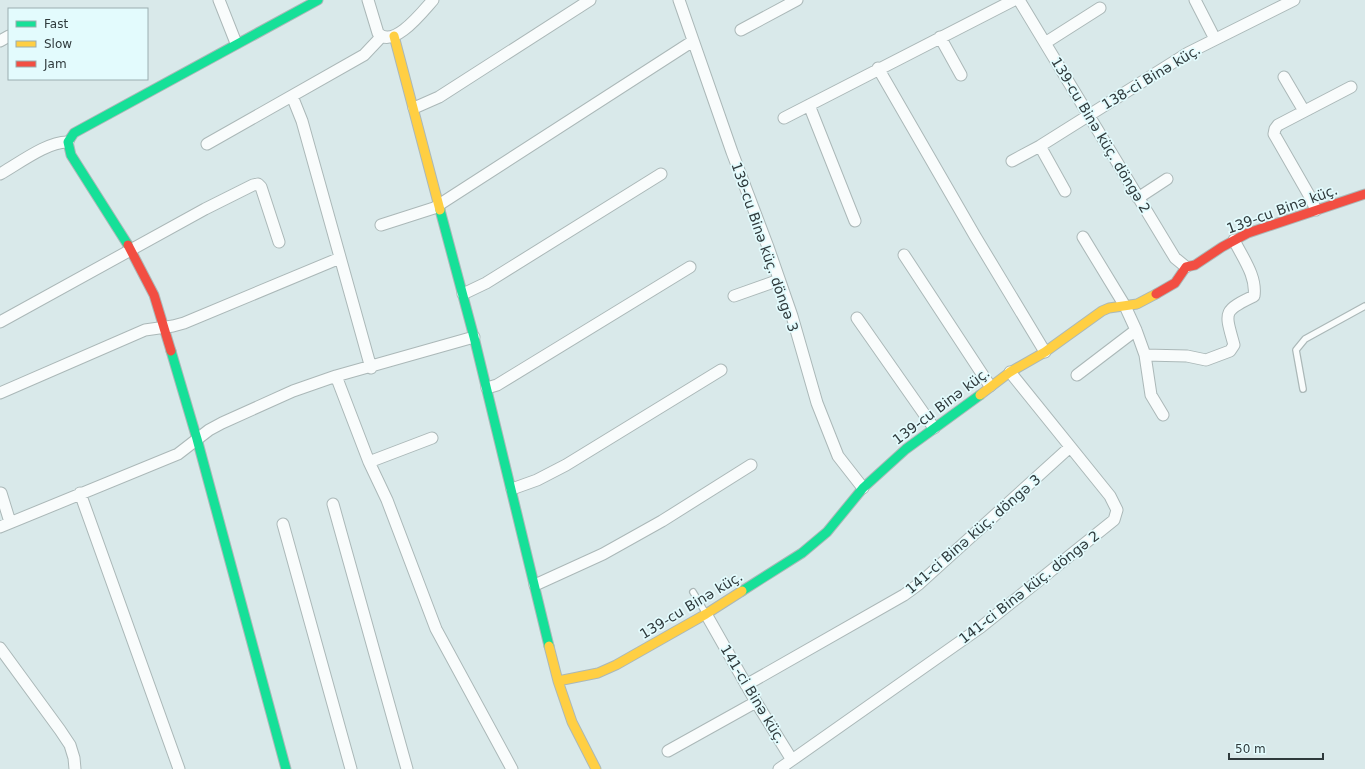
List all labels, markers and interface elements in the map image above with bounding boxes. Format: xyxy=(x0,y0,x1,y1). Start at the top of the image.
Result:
legend xyxy=(8,8,148,80)
text: Fast xyxy=(44,17,68,31)
text: Slow xyxy=(44,37,72,51)
street label: 138-ci Binə küç. xyxy=(1099,41,1203,113)
street label: 139-cu Binə küç. döngə 2 xyxy=(1048,54,1154,216)
text: Jam xyxy=(43,57,67,71)
street label: 139-cu Binə küç. döngə 3 xyxy=(728,160,802,334)
street label: 139-cu Binə küç. xyxy=(1224,181,1340,237)
street label: 139-cu Binə küç. xyxy=(889,364,993,448)
street label: 141-ci Binə küç. döngə 3 xyxy=(902,471,1044,597)
street label: 141-ci Binə küç. döngə 2 xyxy=(956,527,1102,647)
street label: 139-cu Binə küç. xyxy=(637,568,745,642)
street label: 141-ci Binə küç. xyxy=(717,642,789,746)
scale bar xyxy=(1229,735,1323,761)
text: 50 m xyxy=(1235,742,1266,756)

